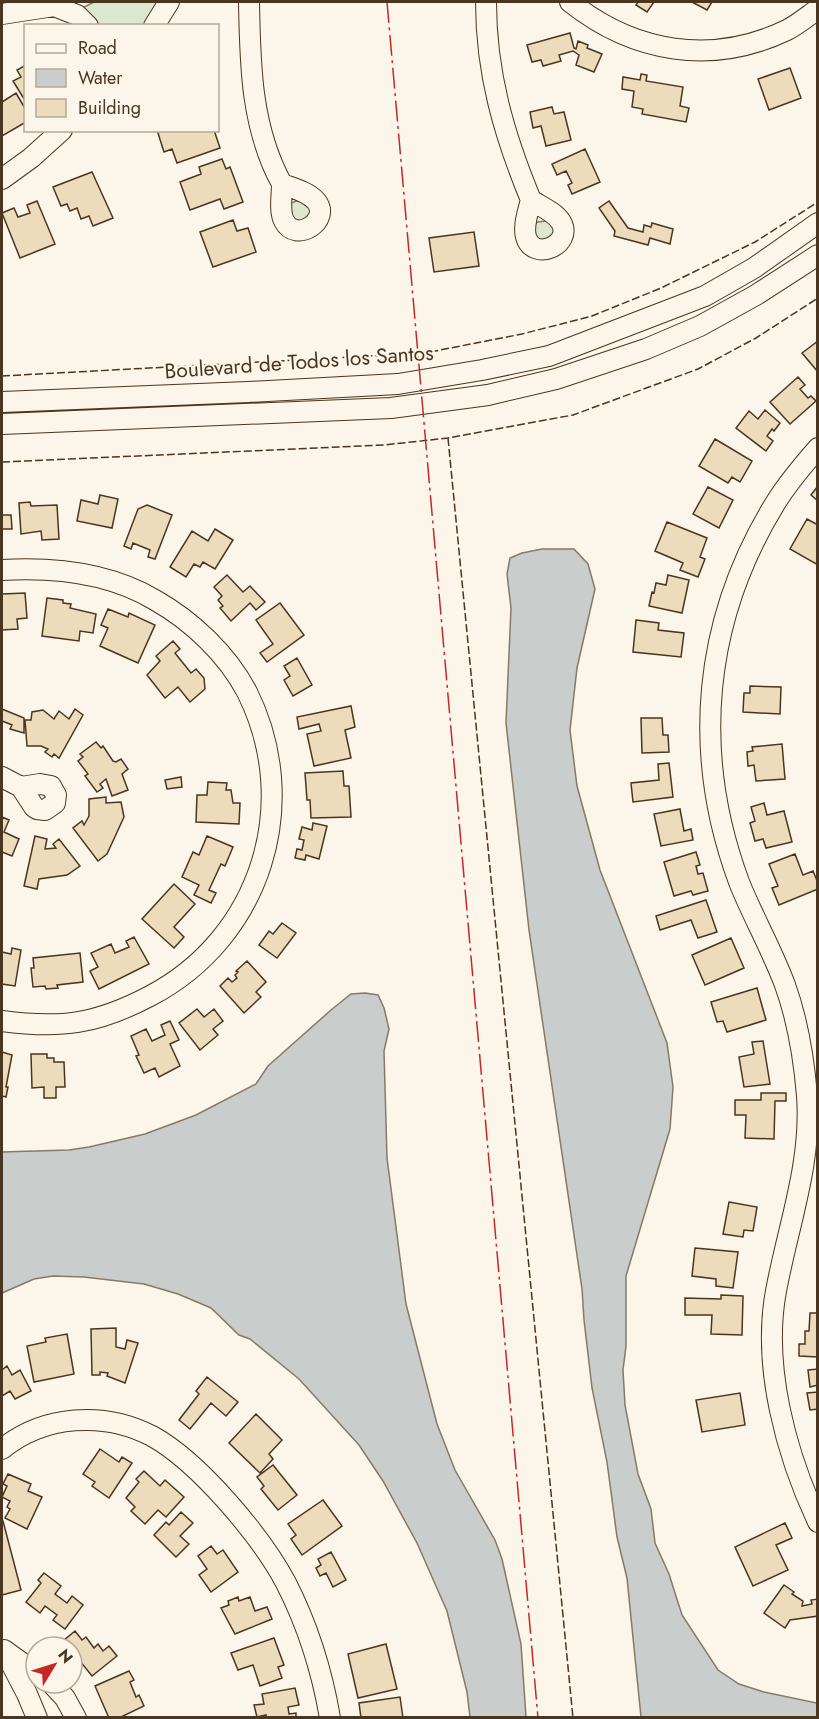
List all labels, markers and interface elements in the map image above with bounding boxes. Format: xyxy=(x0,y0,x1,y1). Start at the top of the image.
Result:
legend xyxy=(24,24,219,132)
text: Road xyxy=(78,35,117,61)
text: Water xyxy=(78,65,123,91)
text: Building xyxy=(78,95,141,121)
street label: Boulevard de Todos los Santos xyxy=(164,338,434,386)
north arrow xyxy=(24,1635,84,1695)
text: N xyxy=(52,1644,78,1668)

